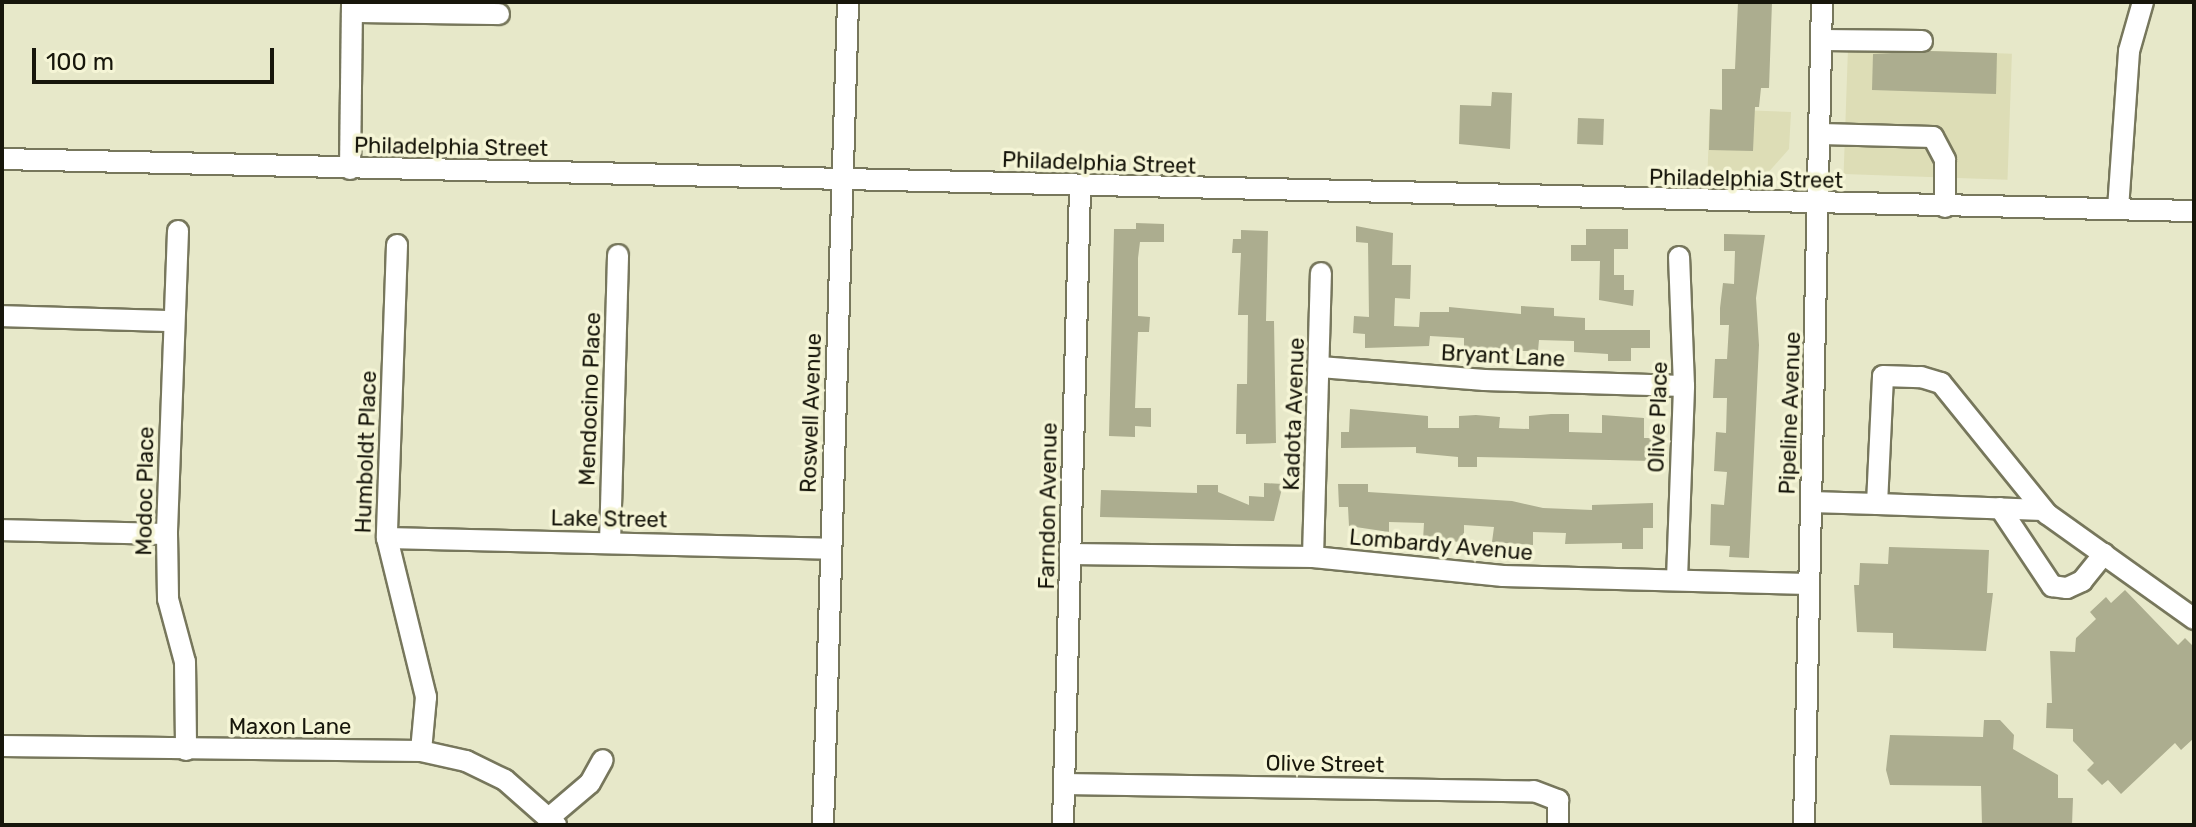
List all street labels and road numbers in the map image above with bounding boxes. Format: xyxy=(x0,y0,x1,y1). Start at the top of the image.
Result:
street label: Philadelphia Street xyxy=(354,132,548,162)
street label: Philadelphia Street xyxy=(1002,146,1196,180)
street label: Philadelphia Street xyxy=(1649,164,1843,194)
street label: Mendocino Place xyxy=(574,312,606,486)
street label: Pipeline Avenue xyxy=(1774,331,1806,495)
street label: Roswell Avenue xyxy=(795,332,827,494)
street label: Kadota Avenue xyxy=(1278,337,1310,491)
street label: Bryant Lane xyxy=(1440,340,1566,372)
street label: Olive Place xyxy=(1643,361,1673,473)
street label: Humboldt Place xyxy=(350,370,382,534)
street label: Farndon Avenue xyxy=(1033,422,1063,590)
street label: Modoc Place xyxy=(131,426,159,556)
street label: Lake Street xyxy=(550,505,668,533)
street label: Lombardy Avenue xyxy=(1348,524,1534,566)
street label: Maxon Lane xyxy=(229,714,351,740)
street label: Olive Street xyxy=(1265,750,1385,778)

